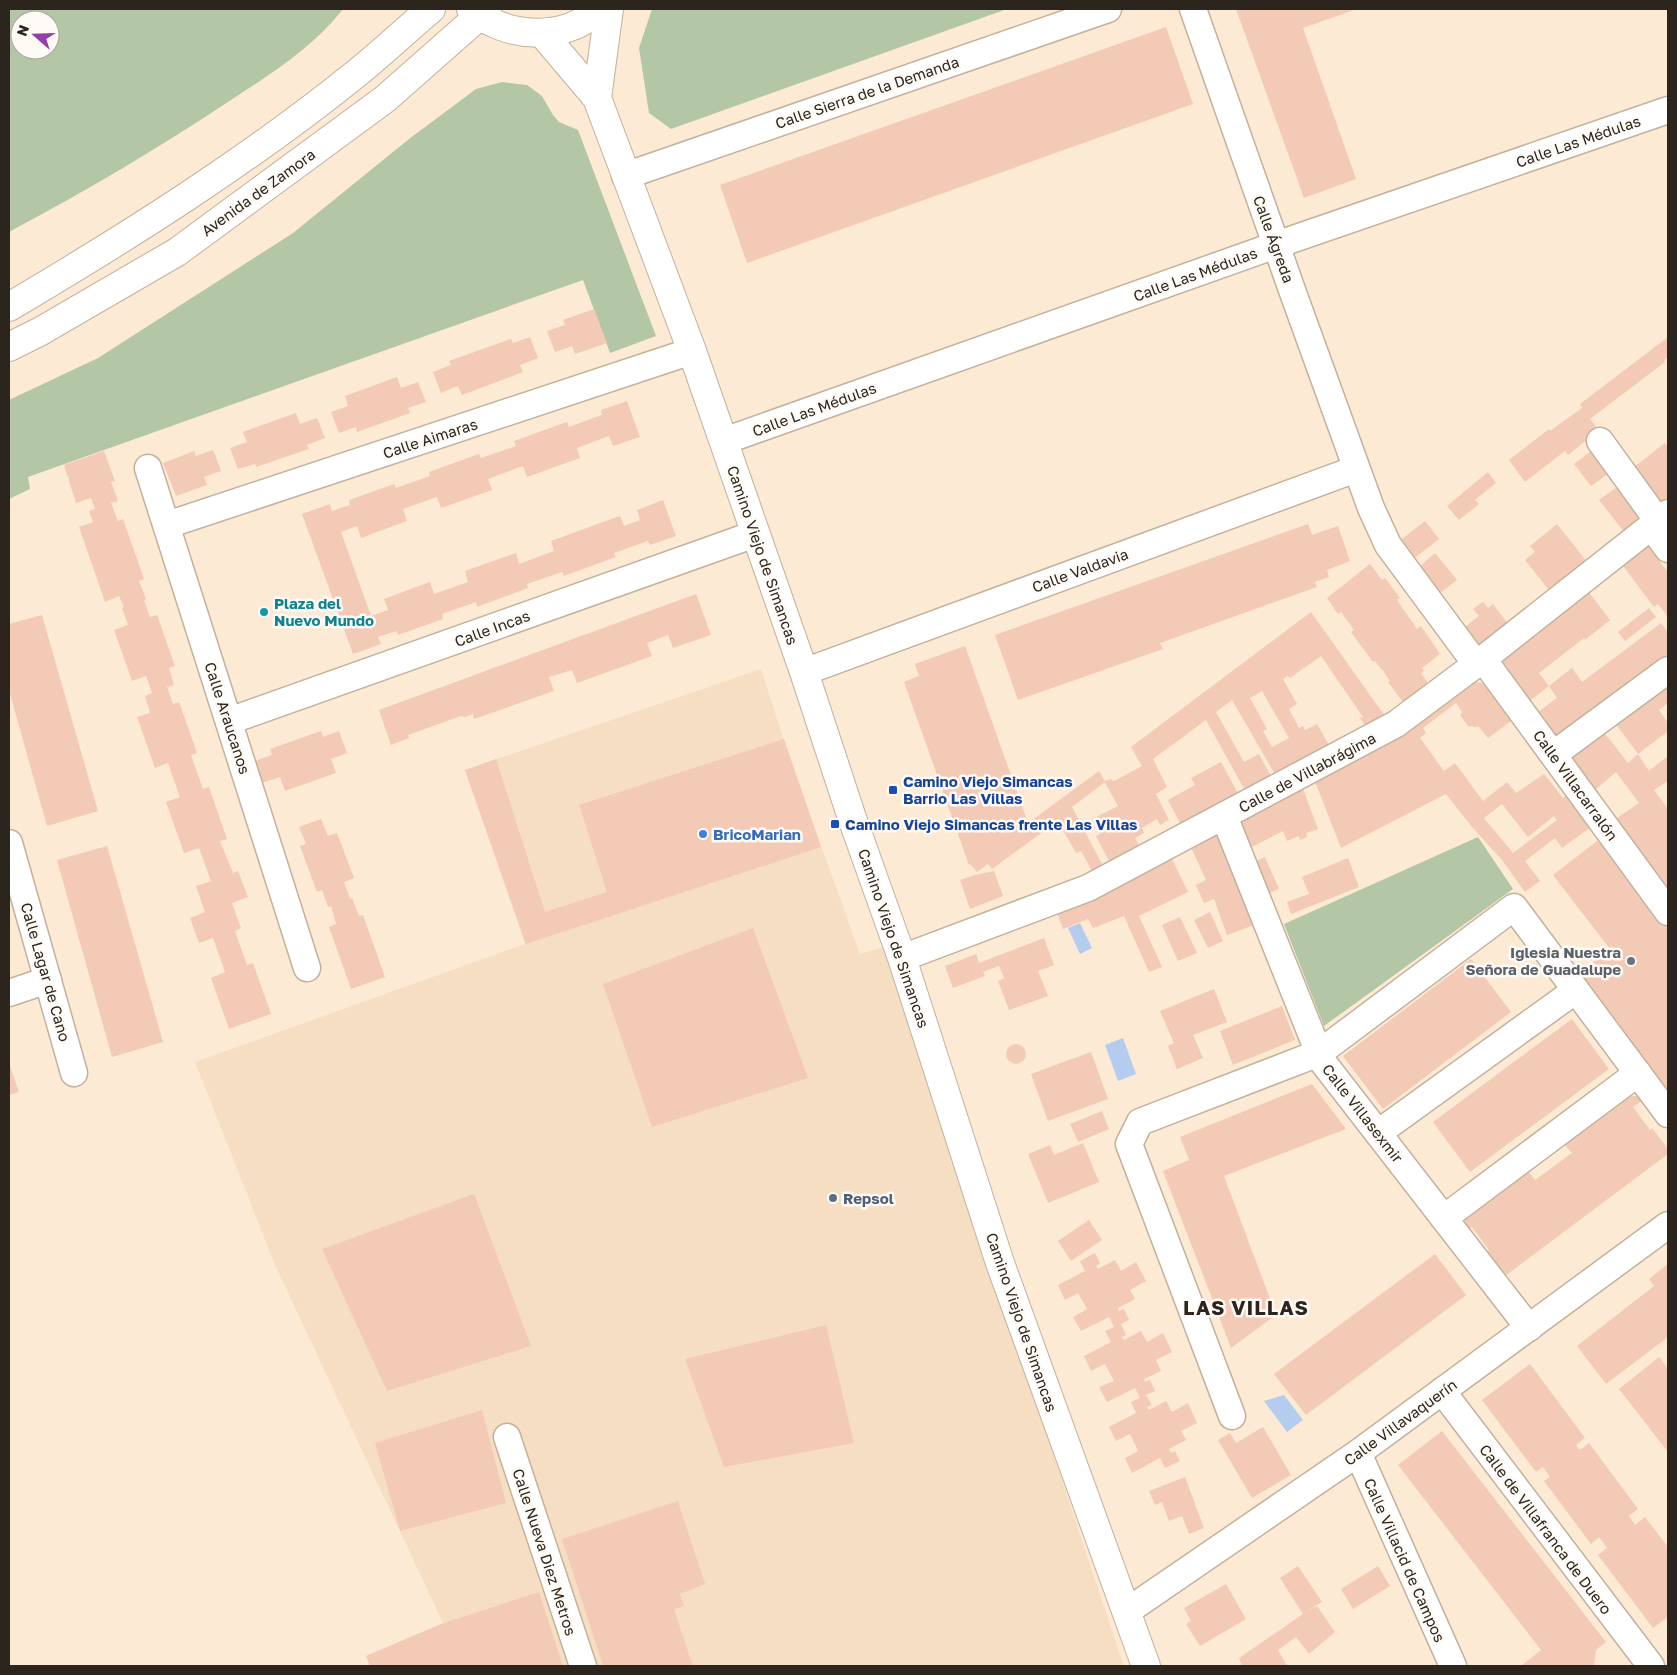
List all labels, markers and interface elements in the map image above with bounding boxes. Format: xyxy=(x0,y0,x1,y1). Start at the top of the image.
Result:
north arrow xyxy=(10,10,60,60)
text: N xyxy=(13,22,32,38)
street label: Calle Sierra de la Demanda xyxy=(773,52,961,132)
street label: Calle Las Médulas xyxy=(1513,111,1643,171)
street label: Avenida de Zamora xyxy=(198,145,318,239)
street label: Calle Ágreda xyxy=(1250,193,1298,285)
street label: Calle Las Médulas xyxy=(1131,243,1259,305)
street label: Calle Las Médulas xyxy=(750,378,878,440)
street label: Calle Aimaras xyxy=(380,414,480,462)
street label: Camino Viejo de Simancas xyxy=(724,463,802,647)
street label: Calle Valdavia xyxy=(1029,544,1131,596)
place label: Plaza del Nuevo Mundo xyxy=(274,594,374,629)
marker: Plaza del Nuevo Mundo xyxy=(258,606,270,618)
street label: Calle Incas xyxy=(452,606,532,650)
street label: Calle Araucanos xyxy=(201,660,255,776)
street label: Calle Villacarralón xyxy=(1530,726,1622,844)
street label: Calle de Villabrágima xyxy=(1235,728,1379,816)
place label: Camino Viejo Simancas Barrio Las Villas xyxy=(903,772,1073,807)
marker: Camino Viejo Simancas Barrio Las Villas xyxy=(887,784,899,796)
place label: Camino Viejo Simancas frente Las Villas xyxy=(845,815,1138,833)
marker: Camino Viejo Simancas frente Las Villas xyxy=(829,818,841,830)
place label: BricoMarian xyxy=(713,825,801,843)
marker: BricoMarian xyxy=(697,828,709,840)
street label: Camino Viejo de Simancas xyxy=(855,846,933,1030)
street label: Calle Lagar de Cano xyxy=(18,900,74,1044)
place label: Iglesia Nuestra Señora de Guadalupe xyxy=(1466,943,1621,978)
marker: Iglesia Nuestra Señora de Guadalupe xyxy=(1625,955,1637,967)
street label: Calle Villasexmir xyxy=(1319,1060,1407,1166)
place label: Repsol xyxy=(843,1189,894,1207)
marker: Repsol xyxy=(827,1192,839,1204)
street label: Camino Viejo de Simancas xyxy=(983,1230,1061,1414)
district label: LAS VILLAS xyxy=(1183,1295,1309,1319)
street label: Calle Villavaquerín xyxy=(1340,1375,1460,1469)
street label: Calle de Villafranca de Duero xyxy=(1476,1440,1616,1618)
street label: Calle Nueva Diez Metros xyxy=(509,1466,581,1638)
street label: Calle Villacid de Campos xyxy=(1361,1475,1449,1645)

